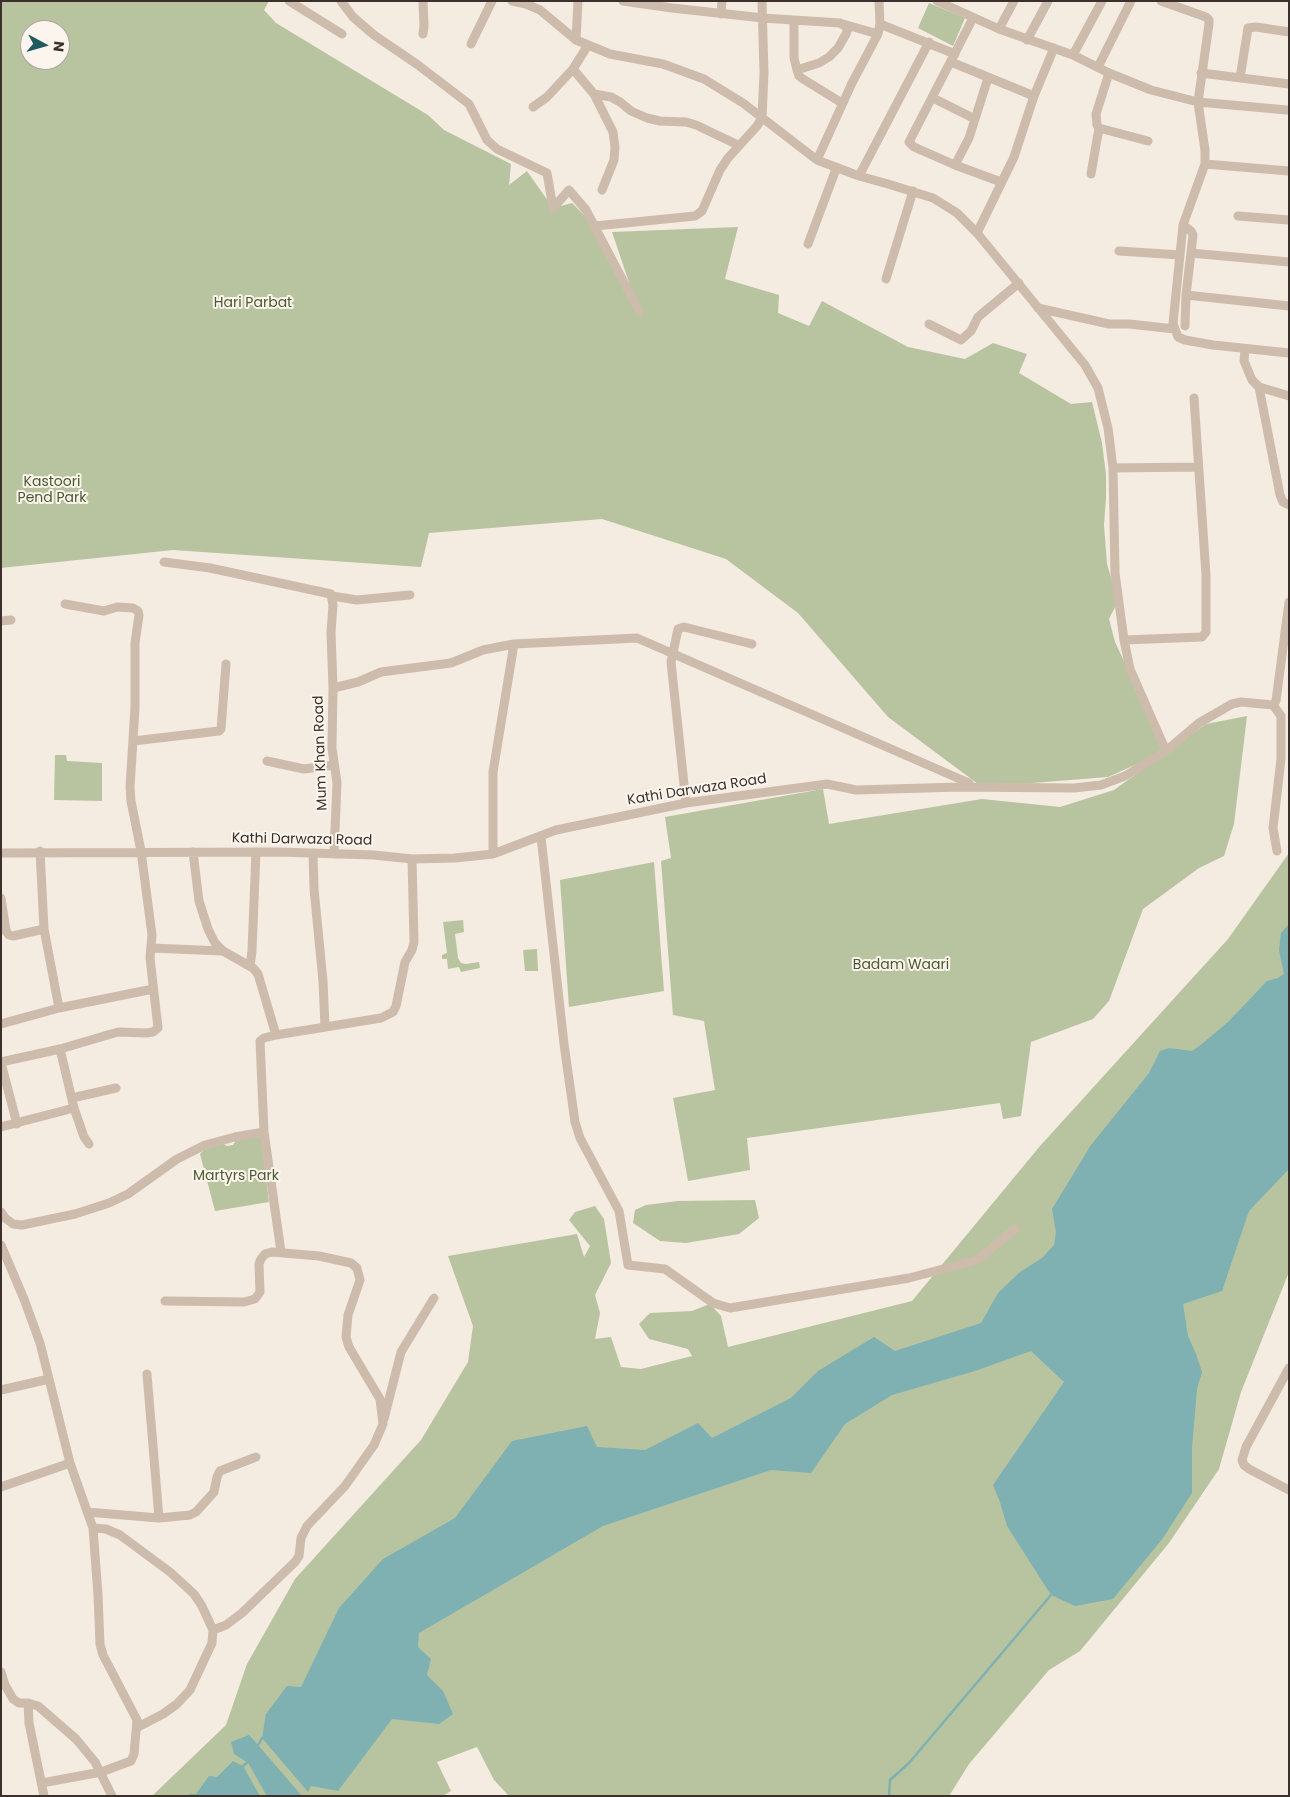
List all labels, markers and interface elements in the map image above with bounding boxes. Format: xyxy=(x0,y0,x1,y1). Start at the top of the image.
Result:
north arrow xyxy=(20,20,70,70)
text: N xyxy=(48,40,69,53)
park label: Hari Parbat xyxy=(214,295,292,311)
park label: Kastoori Pend Park xyxy=(18,474,86,507)
street label: Mum Khan Road xyxy=(311,695,331,811)
street label: Kathi Darwaza Road xyxy=(626,771,768,809)
street label: Kathi Darwaza Road xyxy=(232,830,372,850)
park label: Badam Waari xyxy=(853,957,949,973)
park label: Martyrs Park xyxy=(193,1168,279,1184)

